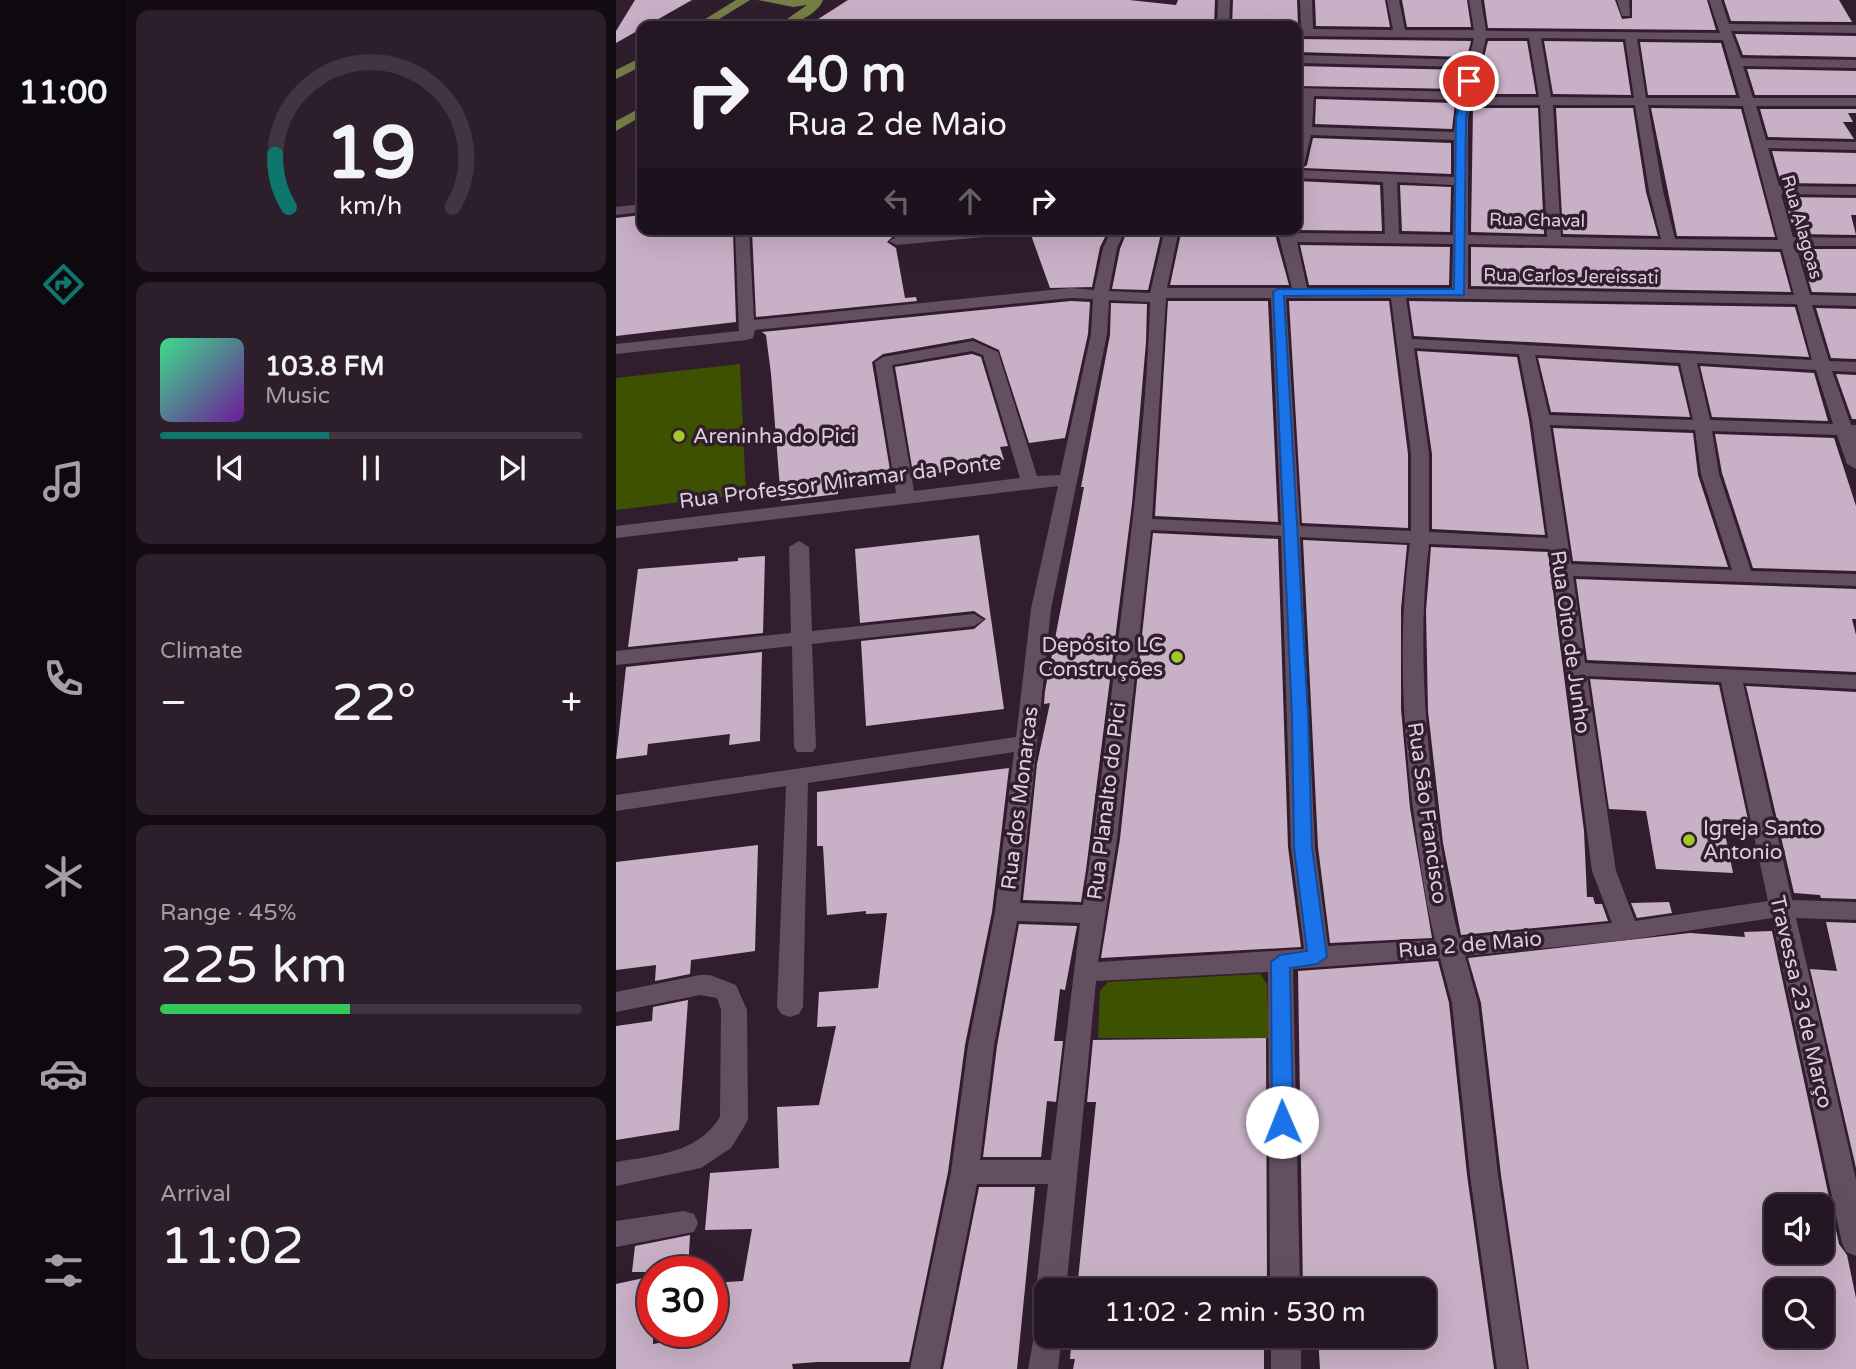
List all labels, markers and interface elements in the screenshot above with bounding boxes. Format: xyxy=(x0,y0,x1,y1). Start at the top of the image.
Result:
text: 40 m xyxy=(787,46,906,105)
icon: right xyxy=(672,49,763,140)
pin xyxy=(1439,51,1499,111)
icon: arrive xyxy=(1450,62,1488,100)
text: 11:00 xyxy=(19,74,107,112)
text: Rua 2 de Maio xyxy=(787,106,1007,144)
text: 19 xyxy=(325,110,417,198)
street label: Rua Alagoas xyxy=(1777,172,1827,282)
icon: left xyxy=(878,182,916,220)
icon: ahead xyxy=(951,182,989,220)
icon: right xyxy=(1024,182,1062,220)
text: km/h xyxy=(340,191,402,221)
street label: Rua Chaval xyxy=(1489,208,1585,232)
icon: directions xyxy=(39,260,88,309)
street label: Rua Carlos Jereissati xyxy=(1483,263,1659,289)
text: 103.8 FM xyxy=(265,351,385,382)
text: Music xyxy=(265,382,330,410)
place label: Areninha do Pici xyxy=(693,424,856,449)
marker: Areninha do Pici xyxy=(671,428,687,444)
icon: previous xyxy=(211,449,249,487)
icon: pause xyxy=(352,449,390,487)
icon: next xyxy=(493,449,531,487)
street label: Rua Professor Miramar da Ponte xyxy=(678,450,1003,514)
icon: music xyxy=(39,457,88,506)
street label: Rua Oito de Junho xyxy=(1545,549,1595,735)
place label: Depósito LC Construções xyxy=(1038,633,1163,682)
text: Climate xyxy=(160,637,243,665)
marker: Depósito LC Construções xyxy=(1169,649,1185,665)
icon: phone xyxy=(39,654,88,703)
text: 22° xyxy=(331,672,416,735)
text: − xyxy=(160,680,187,726)
text: + xyxy=(561,680,582,726)
street label: Rua Planalto do Pici xyxy=(1082,701,1132,901)
street label: Rua dos Monarcas xyxy=(996,705,1044,891)
street label: Rua São Francisco xyxy=(1402,721,1452,905)
place label: Igreja Santo Antonio xyxy=(1703,816,1822,865)
marker: Igreja Santo Antonio xyxy=(1681,832,1697,848)
icon: climate xyxy=(39,852,88,901)
street label: Travessa 23 de Março xyxy=(1764,893,1838,1111)
text: Range · 45% xyxy=(160,899,296,927)
street label: Rua 2 de Maio xyxy=(1397,926,1543,964)
text: 225 km xyxy=(160,934,348,997)
icon: car xyxy=(39,1049,88,1098)
position arrow xyxy=(1245,1085,1319,1159)
text: Arrival xyxy=(160,1180,231,1208)
map controls xyxy=(1764,1194,1834,1348)
button: sound xyxy=(1764,1194,1834,1264)
text: 11:02 xyxy=(160,1215,304,1278)
icon: filters xyxy=(39,1246,88,1295)
speed limit sign: 30 xyxy=(637,1256,728,1347)
button: search xyxy=(1764,1278,1834,1348)
text: 11:02 · 2 min · 530 m xyxy=(1104,1297,1366,1328)

